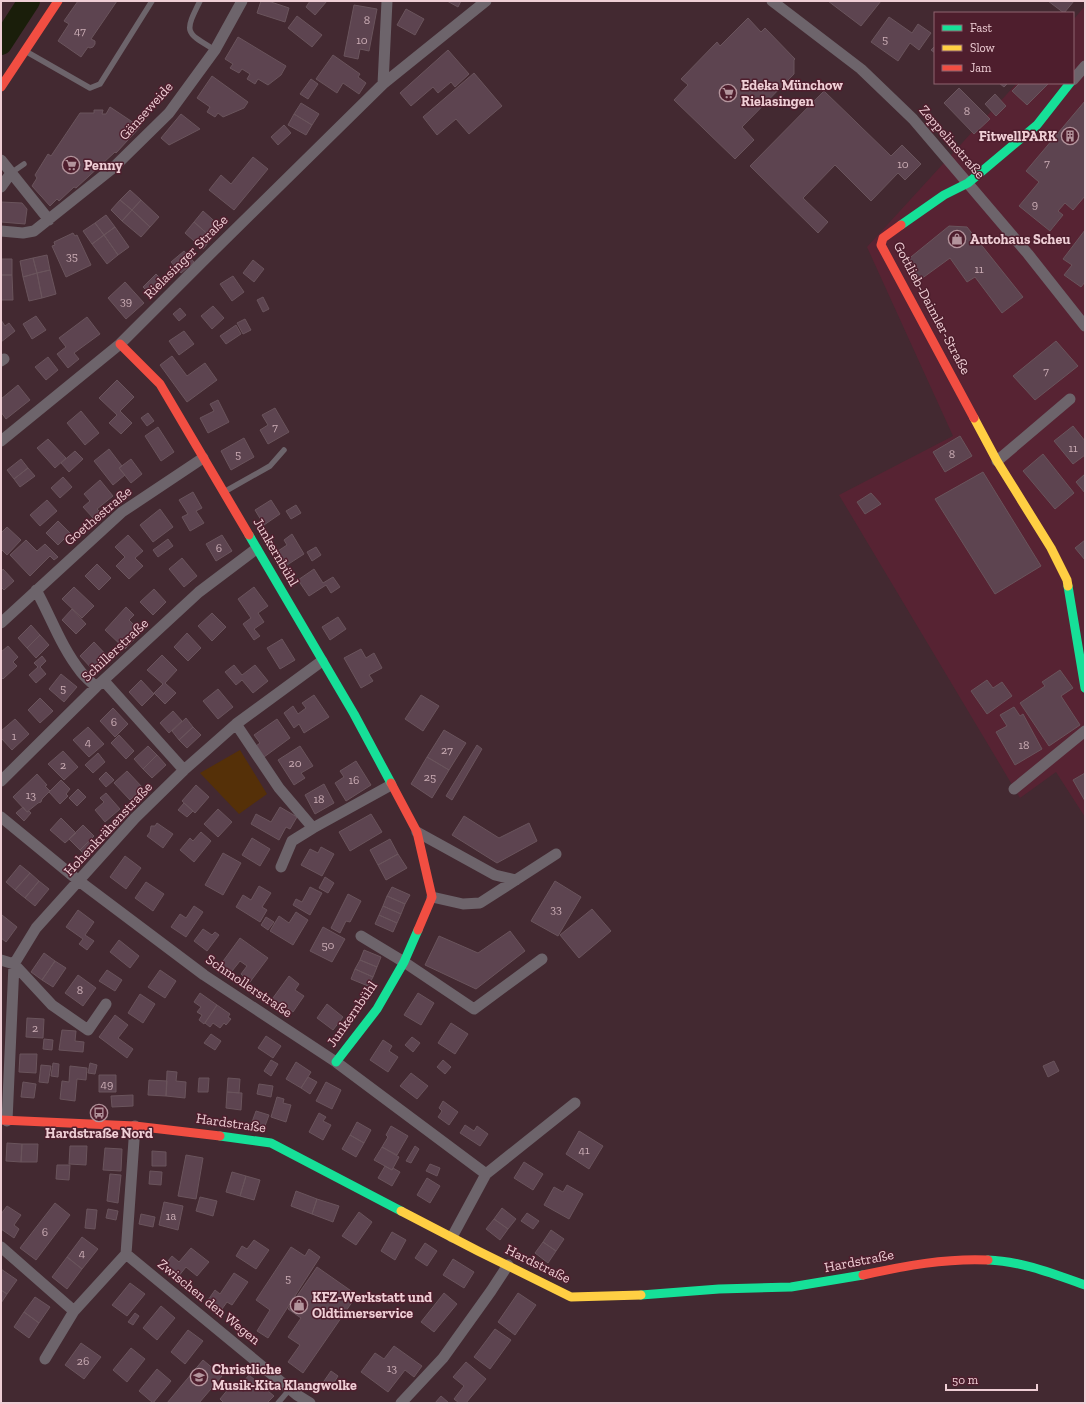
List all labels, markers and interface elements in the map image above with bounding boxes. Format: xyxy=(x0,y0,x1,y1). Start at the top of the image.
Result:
legend xyxy=(934,12,1074,84)
house number: 8 xyxy=(364,13,370,27)
text: Fast xyxy=(970,21,993,35)
house number: 47 xyxy=(74,24,86,38)
house number: 5 xyxy=(882,32,888,46)
house number: 10 xyxy=(356,33,368,47)
text: Slow xyxy=(970,41,996,55)
text: Jam xyxy=(970,61,992,75)
place label: Edeka Münchow Rielasingen xyxy=(741,77,843,110)
street label: Gänseweide xyxy=(115,78,177,144)
supermarket icon: Edeka Münchow Rielasingen xyxy=(718,83,738,103)
street label: Zeppelinstraße xyxy=(915,102,989,183)
house number: 8 xyxy=(964,104,970,118)
building icon: FitwellPARK xyxy=(1060,126,1080,146)
place label: FitwellPARK xyxy=(979,128,1058,145)
supermarket icon: Penny xyxy=(61,155,81,175)
house number: 7 xyxy=(1044,156,1050,170)
place label: Penny xyxy=(84,157,123,174)
house number: 10 xyxy=(897,157,909,171)
house number: 9 xyxy=(1032,197,1038,211)
street label: Rielasinger Straße xyxy=(140,211,232,303)
shop icon: Autohaus Scheu xyxy=(947,229,967,249)
place label: Autohaus Scheu xyxy=(970,231,1070,248)
street label: Gottlieb-Daimler-Straße xyxy=(890,239,974,378)
house number: 35 xyxy=(66,249,78,263)
house number: 11 xyxy=(974,262,984,276)
house number: 39 xyxy=(120,294,132,308)
house number: 7 xyxy=(1043,364,1049,378)
house number: 7 xyxy=(272,420,278,434)
house number: 11 xyxy=(1068,441,1078,455)
house number: 5 xyxy=(235,447,241,461)
house number: 8 xyxy=(949,447,955,461)
street label: Goethestraße xyxy=(61,483,135,549)
street label: Junkernbühl xyxy=(250,515,303,590)
house number: 6 xyxy=(216,541,222,555)
street label: Schillerstraße xyxy=(78,614,152,685)
house number: 5 xyxy=(60,681,66,695)
house number: 6 xyxy=(111,715,117,729)
house number: 1 xyxy=(12,729,17,743)
house number: 4 xyxy=(85,735,92,749)
house number: 18 xyxy=(1018,738,1030,752)
house number: 27 xyxy=(441,743,453,757)
house number: 20 xyxy=(288,756,302,770)
house number: 2 xyxy=(60,758,66,772)
house number: 25 xyxy=(424,770,436,784)
house number: 16 xyxy=(349,773,360,787)
street label: Hohenkrähenstraße xyxy=(60,778,156,879)
house number: 13 xyxy=(26,788,36,802)
house number: 18 xyxy=(313,792,325,806)
house number: 33 xyxy=(550,902,562,916)
house number: 50 xyxy=(321,938,335,952)
street label: Schmollerstraße xyxy=(203,951,296,1021)
street label: Junkernbühl xyxy=(323,978,381,1050)
house number: 8 xyxy=(77,983,83,997)
house number: 2 xyxy=(32,1021,38,1035)
house number: 49 xyxy=(101,1077,113,1091)
bus stop icon: Hardstraße Nord xyxy=(89,1103,109,1123)
street label: Hardstraße xyxy=(195,1110,267,1136)
place label: Hardstraße Nord xyxy=(45,1125,153,1142)
house number: 41 xyxy=(578,1143,590,1157)
house number: 1a xyxy=(166,1209,176,1223)
house number: 6 xyxy=(42,1225,48,1239)
street label: Hardstraße xyxy=(503,1241,574,1287)
house number: 4 xyxy=(79,1246,86,1260)
street label: Hardstraße xyxy=(823,1246,896,1276)
street label: Zwischen den Wegen xyxy=(154,1255,264,1349)
house number: 5 xyxy=(285,1271,291,1285)
place label: KFZ-Werkstatt und Oldtimerservice xyxy=(312,1289,432,1322)
shop icon: KFZ-Werkstatt und Oldtimerservice xyxy=(289,1295,309,1315)
house number: 26 xyxy=(77,1354,89,1368)
place label: Christliche Musik-Kita Klangwolke xyxy=(212,1361,357,1394)
house number: 13 xyxy=(387,1361,397,1375)
scale bar xyxy=(946,1366,1037,1392)
school or university icon: Christliche Musik-Kita Klangwolke xyxy=(189,1367,209,1387)
text: 50 m xyxy=(952,1373,979,1387)

